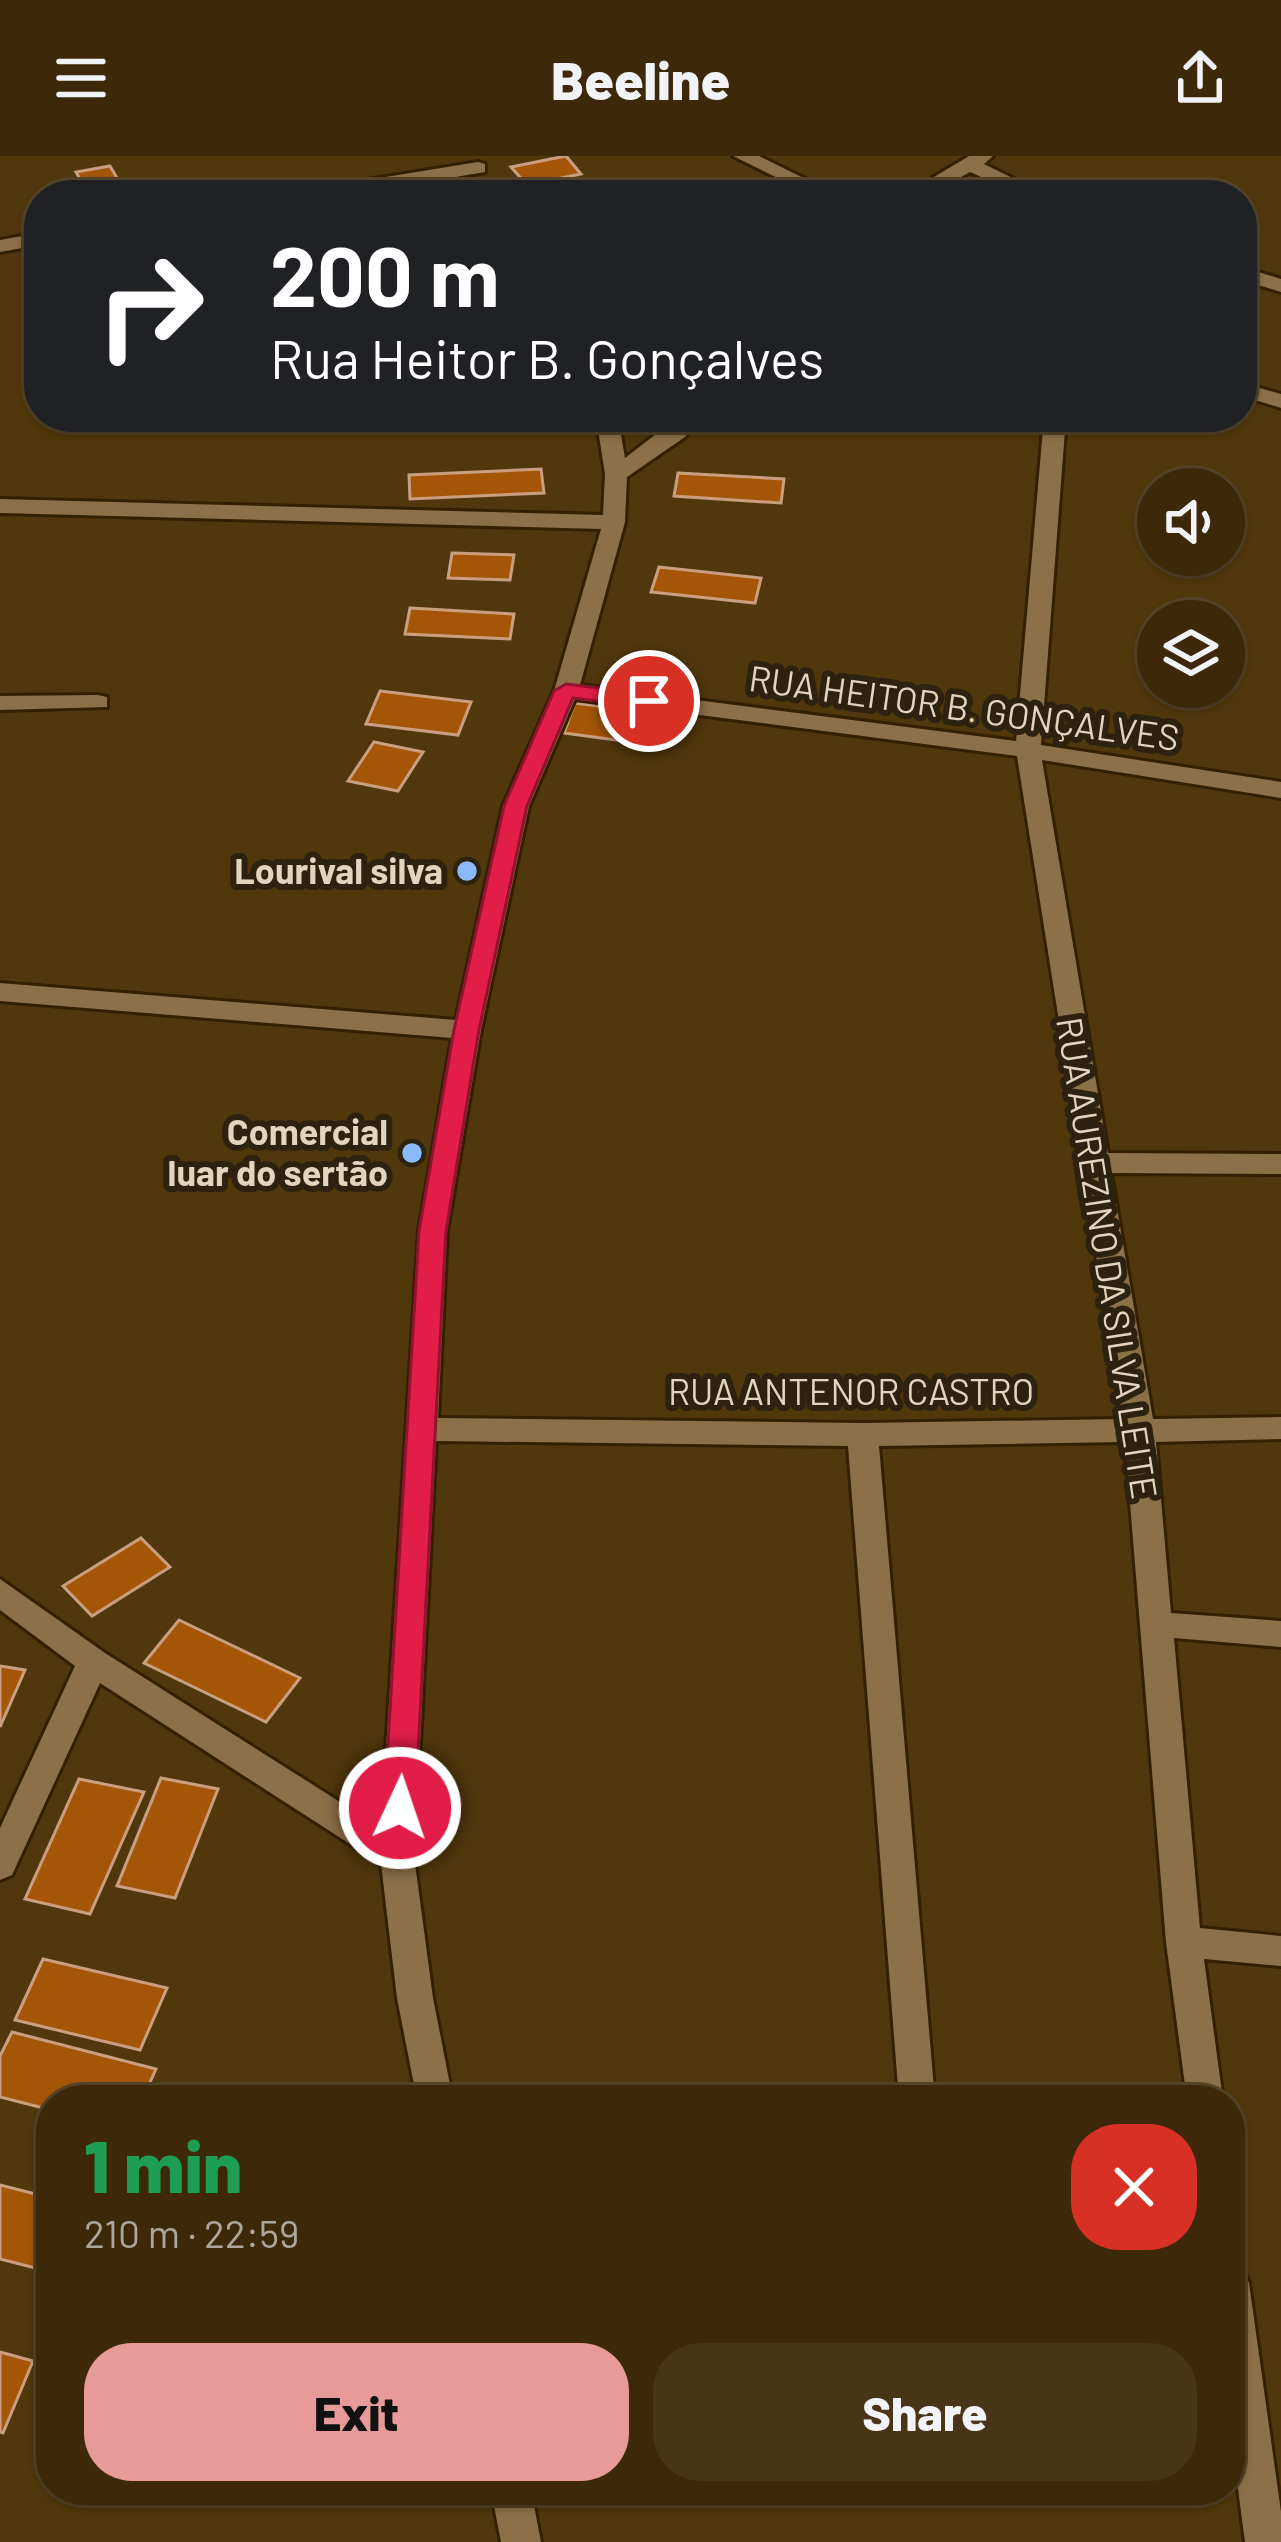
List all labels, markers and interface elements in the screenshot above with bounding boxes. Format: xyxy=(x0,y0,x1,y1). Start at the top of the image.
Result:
icon: menu xyxy=(48,45,114,111)
icon: share xyxy=(1167,45,1233,111)
text: Beeline xyxy=(551,46,730,111)
text: 200 m xyxy=(270,223,500,324)
icon: right xyxy=(72,228,228,384)
text: Rua Heitor B. Gonçalves xyxy=(270,325,824,390)
map controls xyxy=(1137,468,1245,708)
button: sound xyxy=(1137,468,1245,576)
button: layers xyxy=(1137,600,1245,708)
pin xyxy=(598,650,700,752)
street label: RUA HEITOR B. GONÇALVES xyxy=(746,655,1182,758)
icon: arrive xyxy=(616,668,682,734)
place label: Lourival silva xyxy=(234,848,443,891)
marker: Lourival silva xyxy=(454,858,480,884)
street label: RUA AUREZINO DA SILVA LEITE xyxy=(1049,1014,1168,1502)
place label: Comercial luar do sertão xyxy=(168,1109,388,1193)
marker: Comercial luar do sertão xyxy=(399,1140,425,1166)
street label: RUA ANTENOR CASTRO xyxy=(668,1369,1034,1412)
position arrow xyxy=(337,1745,463,1871)
text: 1 min xyxy=(84,2121,242,2207)
button: close xyxy=(1071,2124,1197,2250)
text: 210 m · 22:59 xyxy=(84,2209,299,2256)
button: Exit xyxy=(84,2343,629,2481)
button: Share xyxy=(653,2343,1197,2481)

